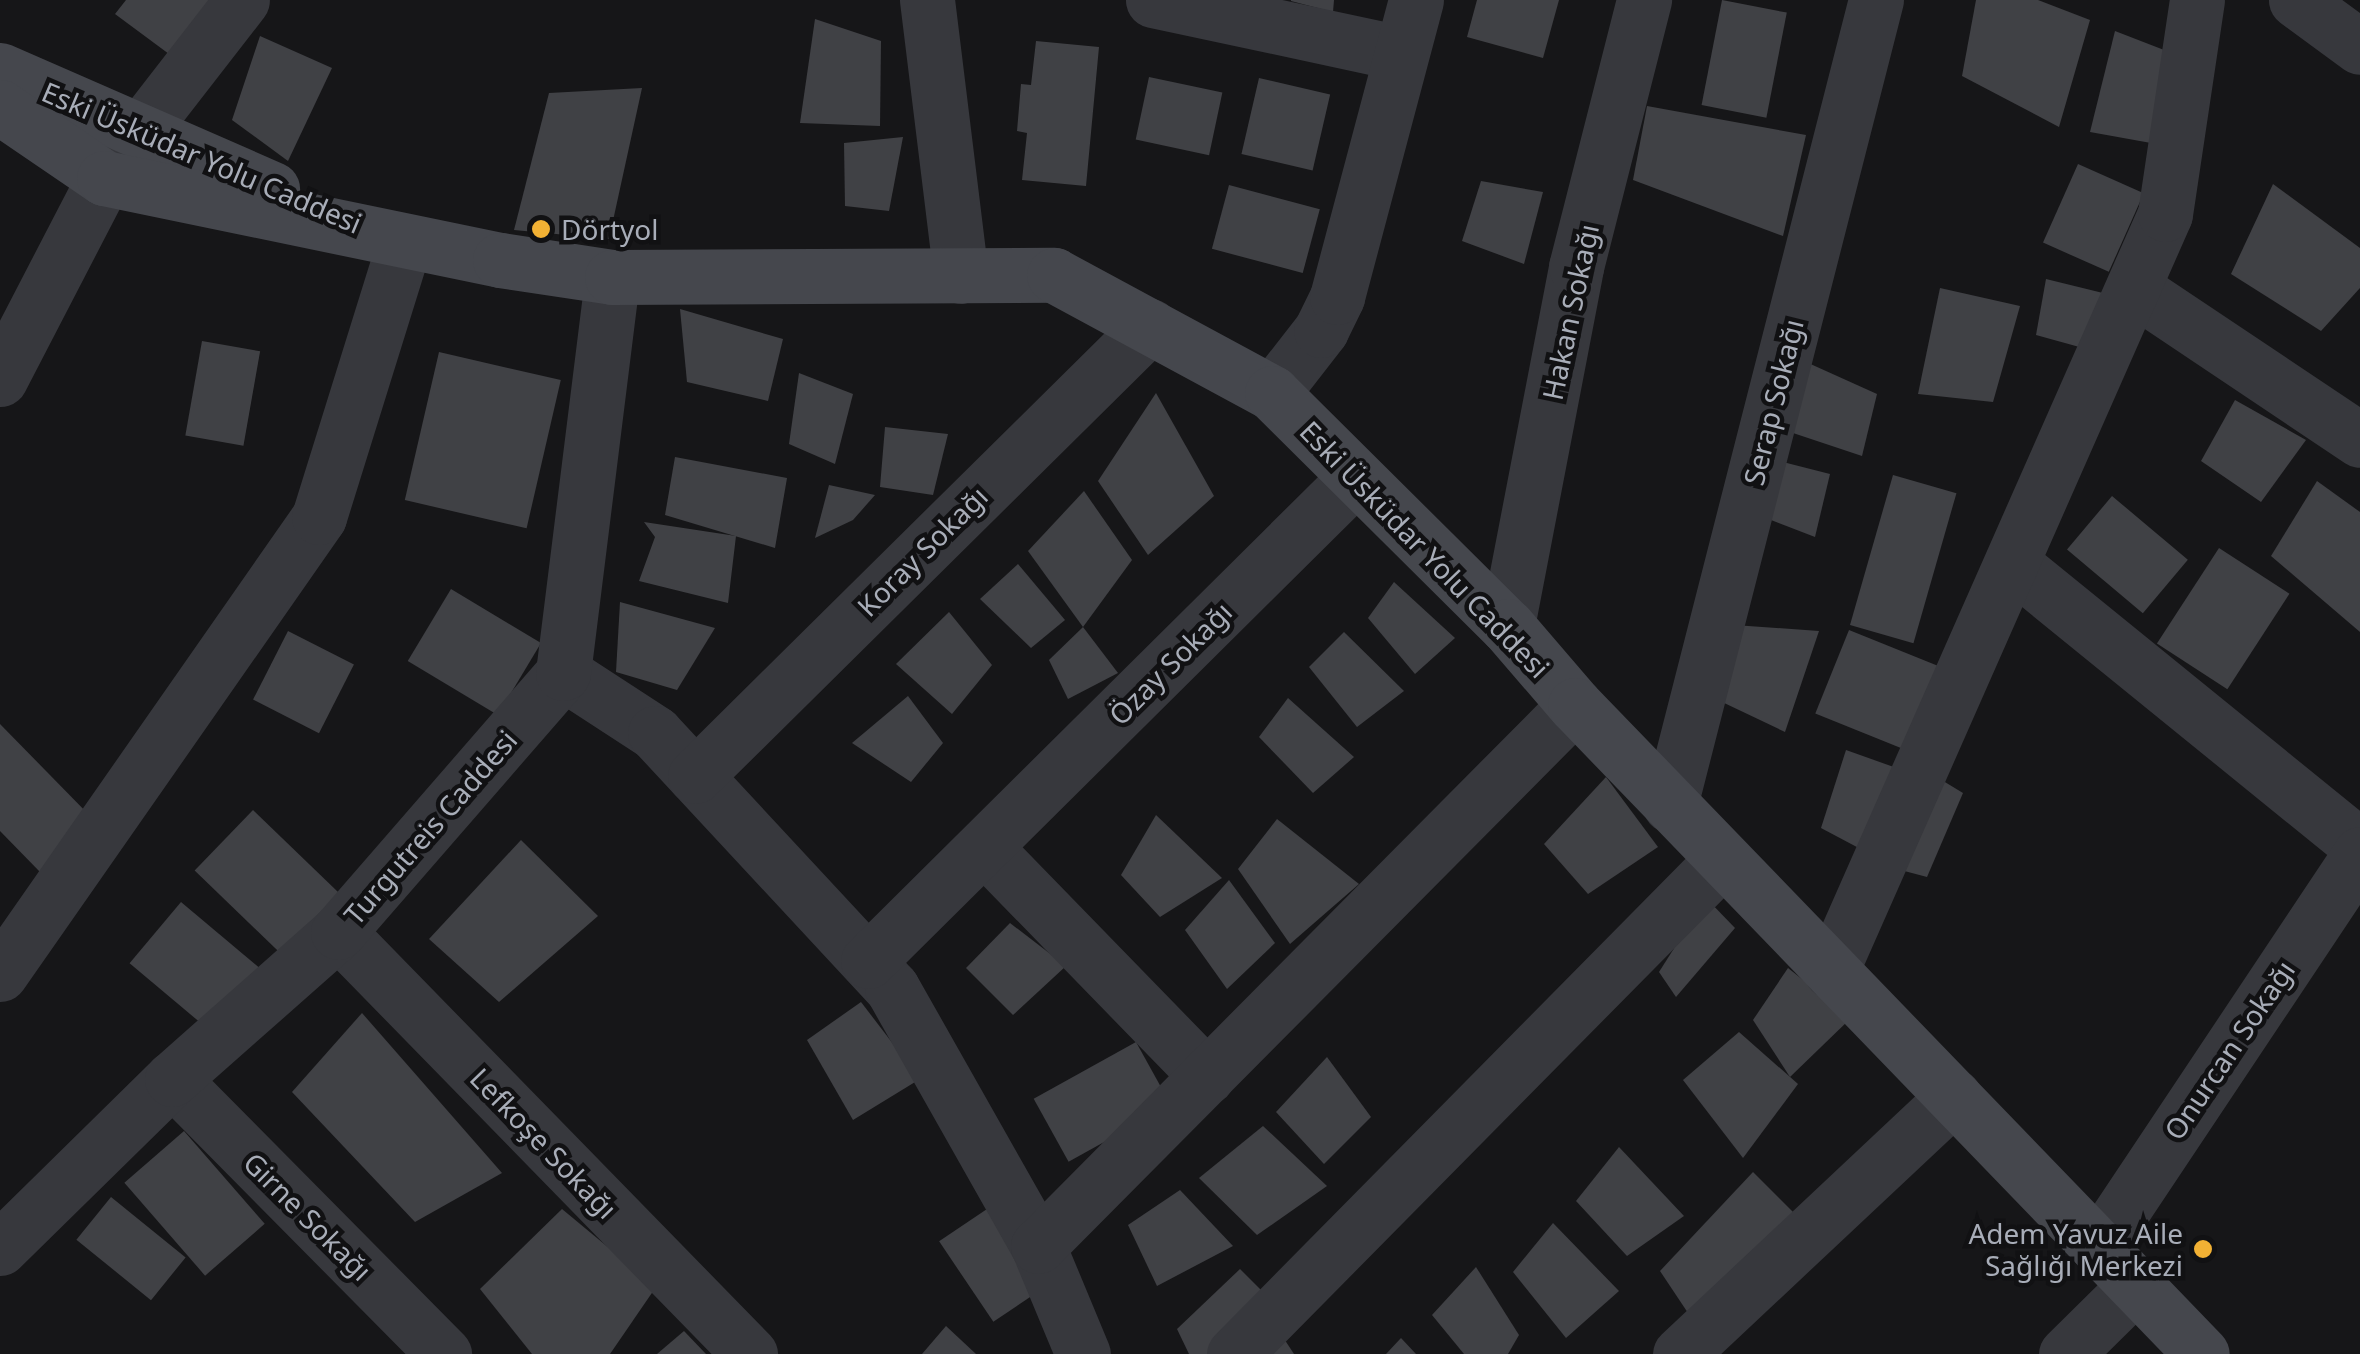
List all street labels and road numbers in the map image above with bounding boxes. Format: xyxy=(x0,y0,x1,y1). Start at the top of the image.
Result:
street label: Eski Üsküdar Yolu Caddesi xyxy=(37,74,367,240)
street label: Hakan Sokağı xyxy=(1535,221,1605,403)
street label: Serap Sokağı xyxy=(1736,316,1810,488)
street label: Eski Üsküdar Yolu Caddesi xyxy=(1293,414,1557,684)
street label: Koray Sokağı xyxy=(850,479,994,623)
street label: Özay Sokağı xyxy=(1102,595,1238,731)
street label: Turgutreis Caddesi xyxy=(337,723,523,931)
street label: Onurcan Sokağı xyxy=(2157,954,2301,1146)
street label: Lefkoşe Sokağı xyxy=(464,1061,624,1225)
street label: Girne Sokağı xyxy=(237,1145,379,1287)

